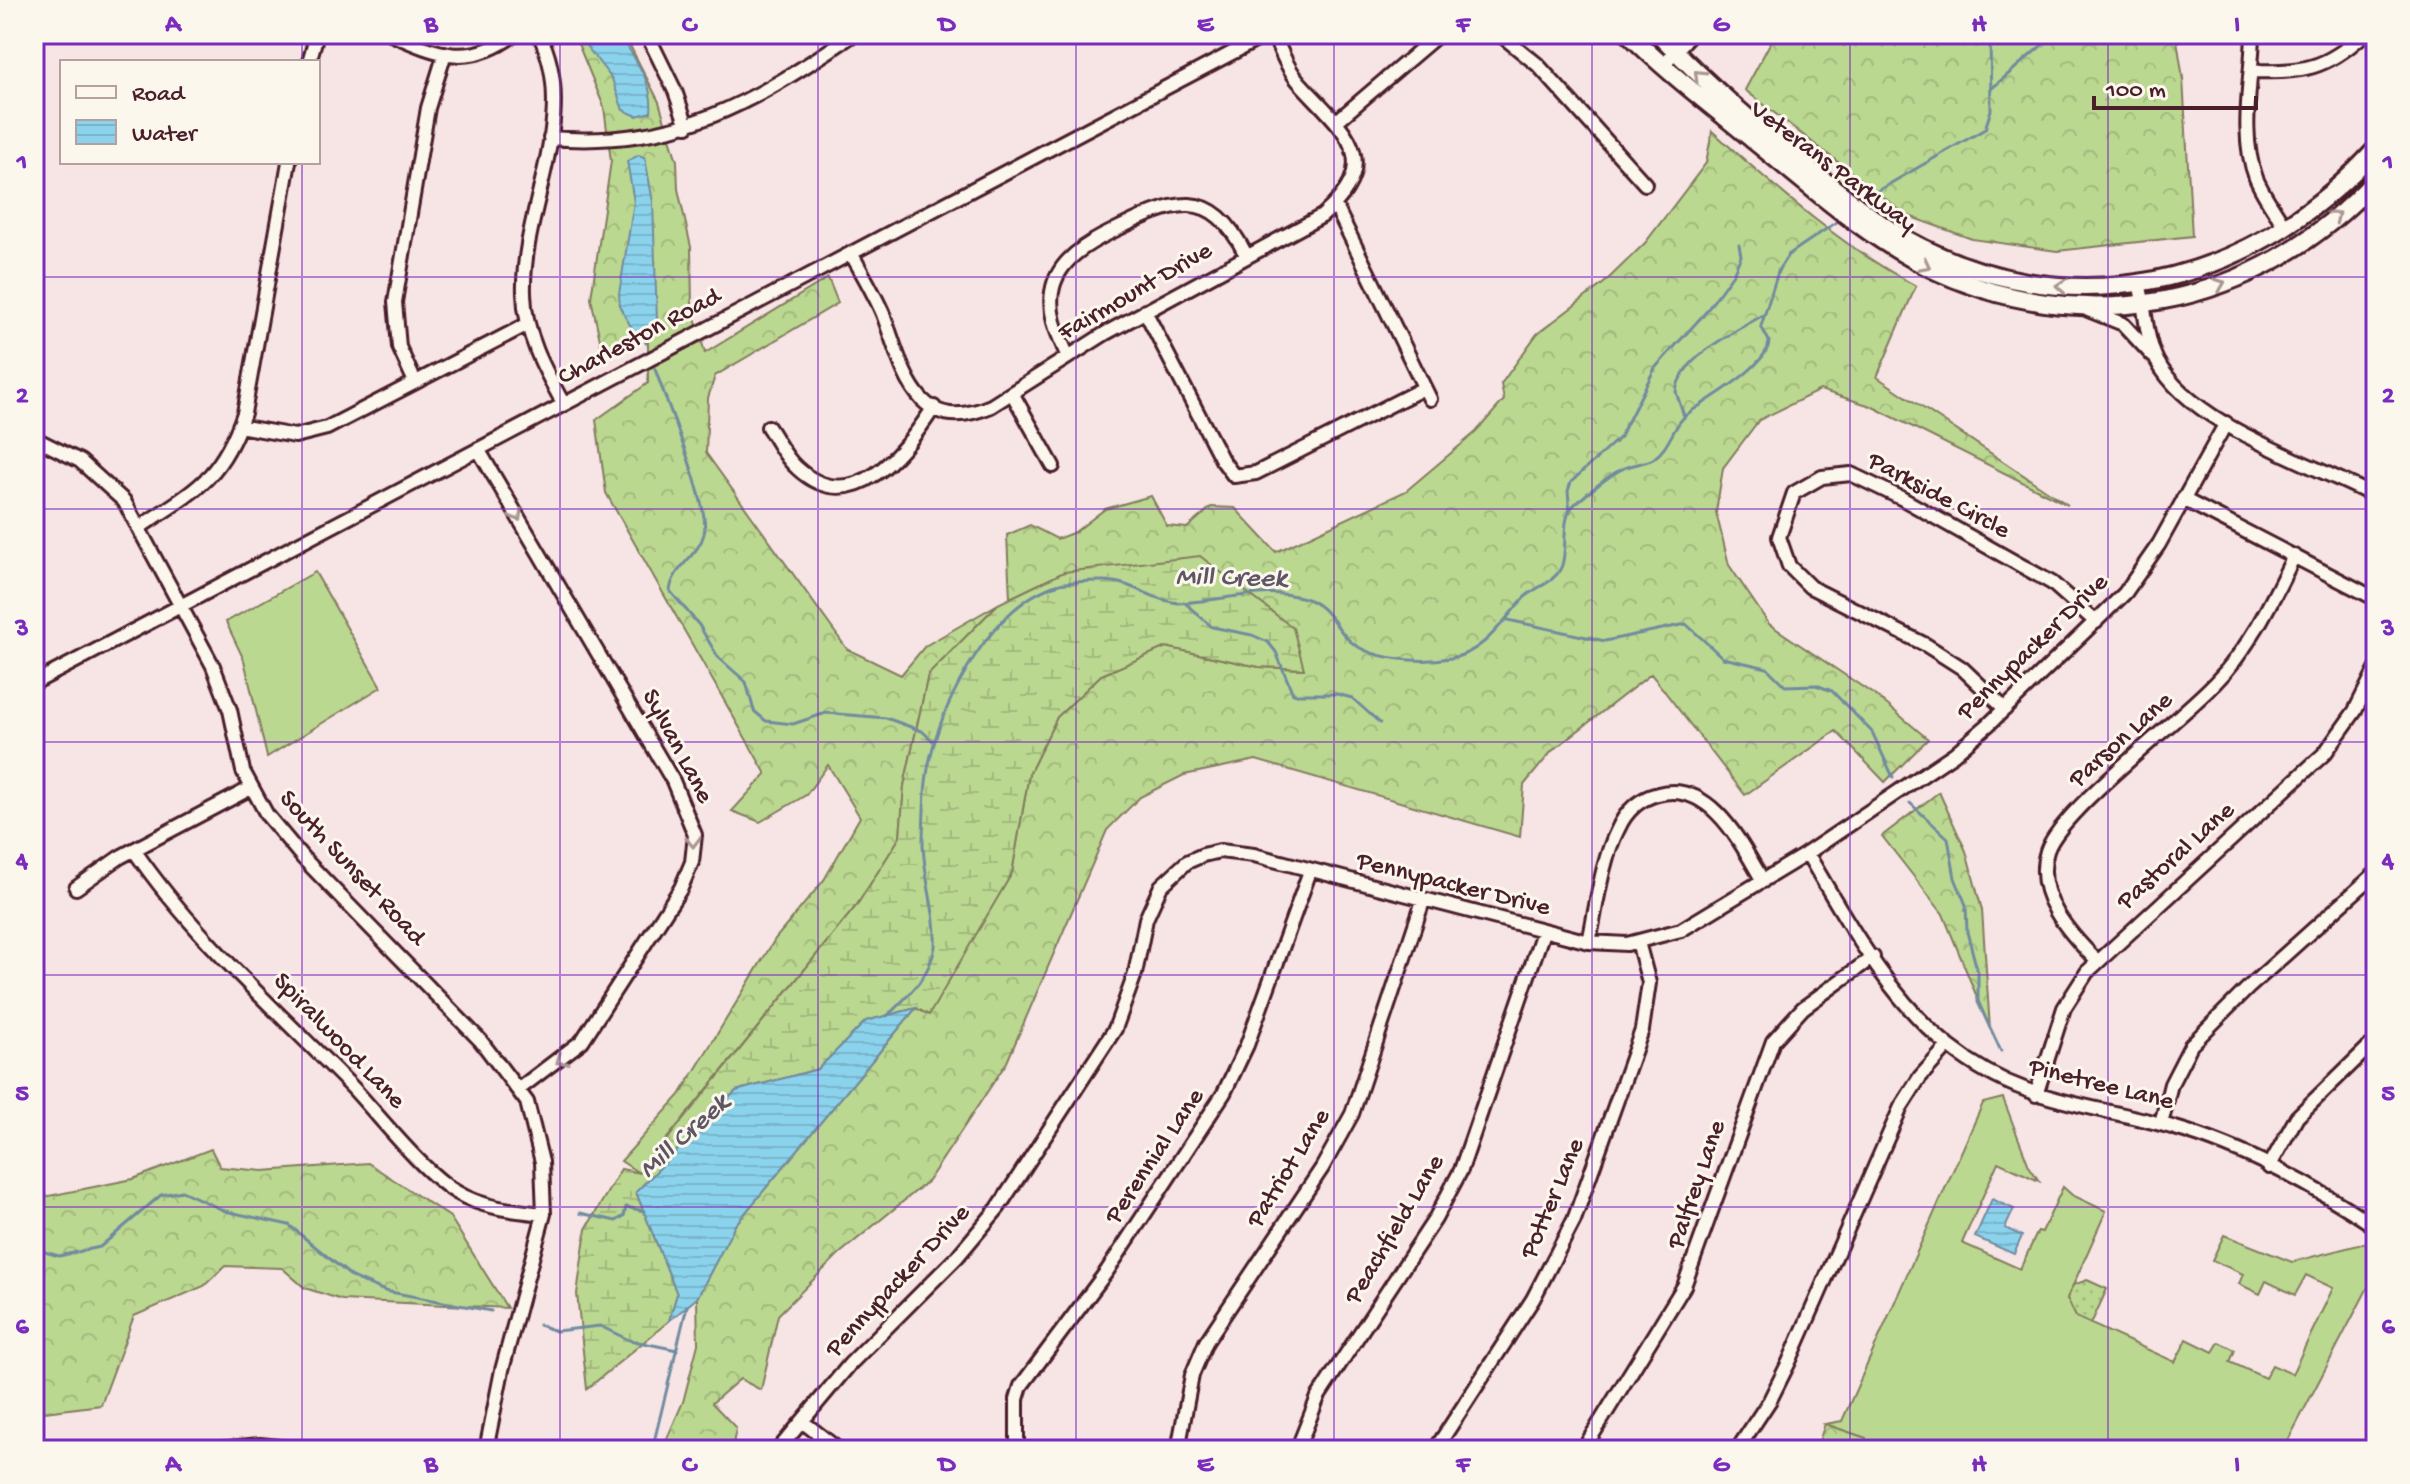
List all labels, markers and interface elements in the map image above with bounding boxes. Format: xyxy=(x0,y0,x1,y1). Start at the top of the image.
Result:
text: A xyxy=(164,11,182,42)
text: B xyxy=(423,11,439,42)
text: C xyxy=(682,11,699,42)
text: D xyxy=(937,11,957,42)
text: E xyxy=(1197,11,1215,42)
text: F xyxy=(1455,11,1471,42)
text: G xyxy=(1713,11,1731,42)
text: H xyxy=(1972,11,1988,42)
text: I xyxy=(2234,11,2240,42)
legend xyxy=(60,60,320,164)
scale bar xyxy=(2094,60,2256,110)
one-way arrow xyxy=(1694,70,1708,84)
text: 100 m xyxy=(2105,77,2166,106)
text: Road xyxy=(132,81,186,110)
street label: Veterans Parkway xyxy=(1742,95,1922,241)
text: Water xyxy=(132,121,199,150)
text: 1 xyxy=(16,149,27,180)
text: 1 xyxy=(2382,149,2393,180)
one-way arrow xyxy=(2326,211,2341,225)
street label: Fairmount Drive xyxy=(1053,236,1219,350)
one-way arrow xyxy=(1916,255,1931,270)
one-way arrow xyxy=(2054,278,2067,295)
one-way arrow xyxy=(2212,278,2226,294)
street label: Charleston Road xyxy=(553,281,728,394)
text: 2 xyxy=(16,382,29,413)
text: 2 xyxy=(2382,382,2395,413)
street label: Parkside Circle xyxy=(1861,446,2015,548)
one-way arrow xyxy=(508,507,523,522)
water label: Mill Creek xyxy=(1175,562,1289,597)
street label: Pennypacker Drive xyxy=(1951,568,2117,729)
text: 3 xyxy=(14,615,29,646)
text: 3 xyxy=(2380,615,2395,646)
street label: Sylvan Lane xyxy=(633,685,719,810)
street label: Parson Lane xyxy=(2063,686,2181,796)
street label: South Sunset Road xyxy=(271,785,432,955)
street label: Pastoral Lane xyxy=(2111,796,2243,919)
one-way arrow xyxy=(684,836,702,848)
text: 4 xyxy=(15,847,29,878)
street label: Pennypacker Drive xyxy=(1352,847,1554,925)
text: 4 xyxy=(2381,847,2395,878)
street label: Spiralwood Lane xyxy=(265,967,411,1117)
one-way arrow xyxy=(555,1050,569,1064)
street label: Pinetree Lane xyxy=(2024,1053,2177,1119)
text: 5 xyxy=(15,1080,29,1111)
text: 5 xyxy=(2381,1080,2395,1111)
street label: Perennial Lane xyxy=(1099,1083,1213,1231)
water label: Mill Creek xyxy=(633,1086,739,1186)
street label: Patriot Lane xyxy=(1241,1103,1339,1235)
street label: Palfrey Lane xyxy=(1661,1116,1735,1254)
street label: Potter Lane xyxy=(1514,1134,1593,1265)
street label: Peachfield Lane xyxy=(1339,1149,1453,1311)
street label: Pennypacker Drive xyxy=(819,1198,978,1366)
text: 6 xyxy=(15,1313,29,1344)
text: 6 xyxy=(2381,1313,2395,1344)
text: A xyxy=(164,1451,182,1482)
text: B xyxy=(423,1451,439,1482)
text: C xyxy=(682,1451,699,1482)
text: D xyxy=(937,1451,957,1482)
text: E xyxy=(1197,1451,1215,1482)
text: F xyxy=(1455,1451,1471,1482)
text: G xyxy=(1713,1451,1731,1482)
text: H xyxy=(1972,1451,1988,1482)
text: I xyxy=(2234,1451,2240,1482)

